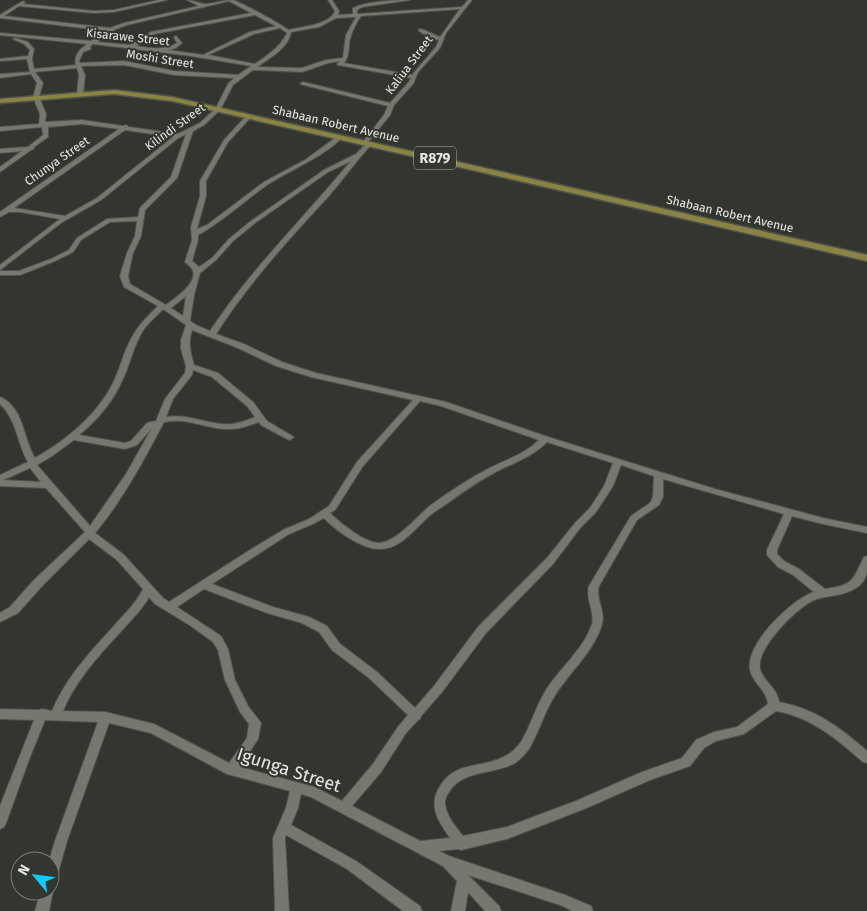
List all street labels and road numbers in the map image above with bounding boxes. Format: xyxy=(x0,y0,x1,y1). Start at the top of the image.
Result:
street label: Kisarawe Street xyxy=(85,26,171,48)
street label: Kaliua Street xyxy=(382,32,436,97)
street label: Moshi Street xyxy=(125,47,195,71)
street label: Kilindi Street xyxy=(142,100,208,153)
street label: Shabaan Robert Avenue xyxy=(271,103,401,145)
street label: Chunya Street xyxy=(22,133,92,188)
road number: R879 xyxy=(414,146,456,170)
street label: Shabaan Robert Avenue xyxy=(665,193,795,235)
street label: Igunga Street xyxy=(234,743,344,797)

